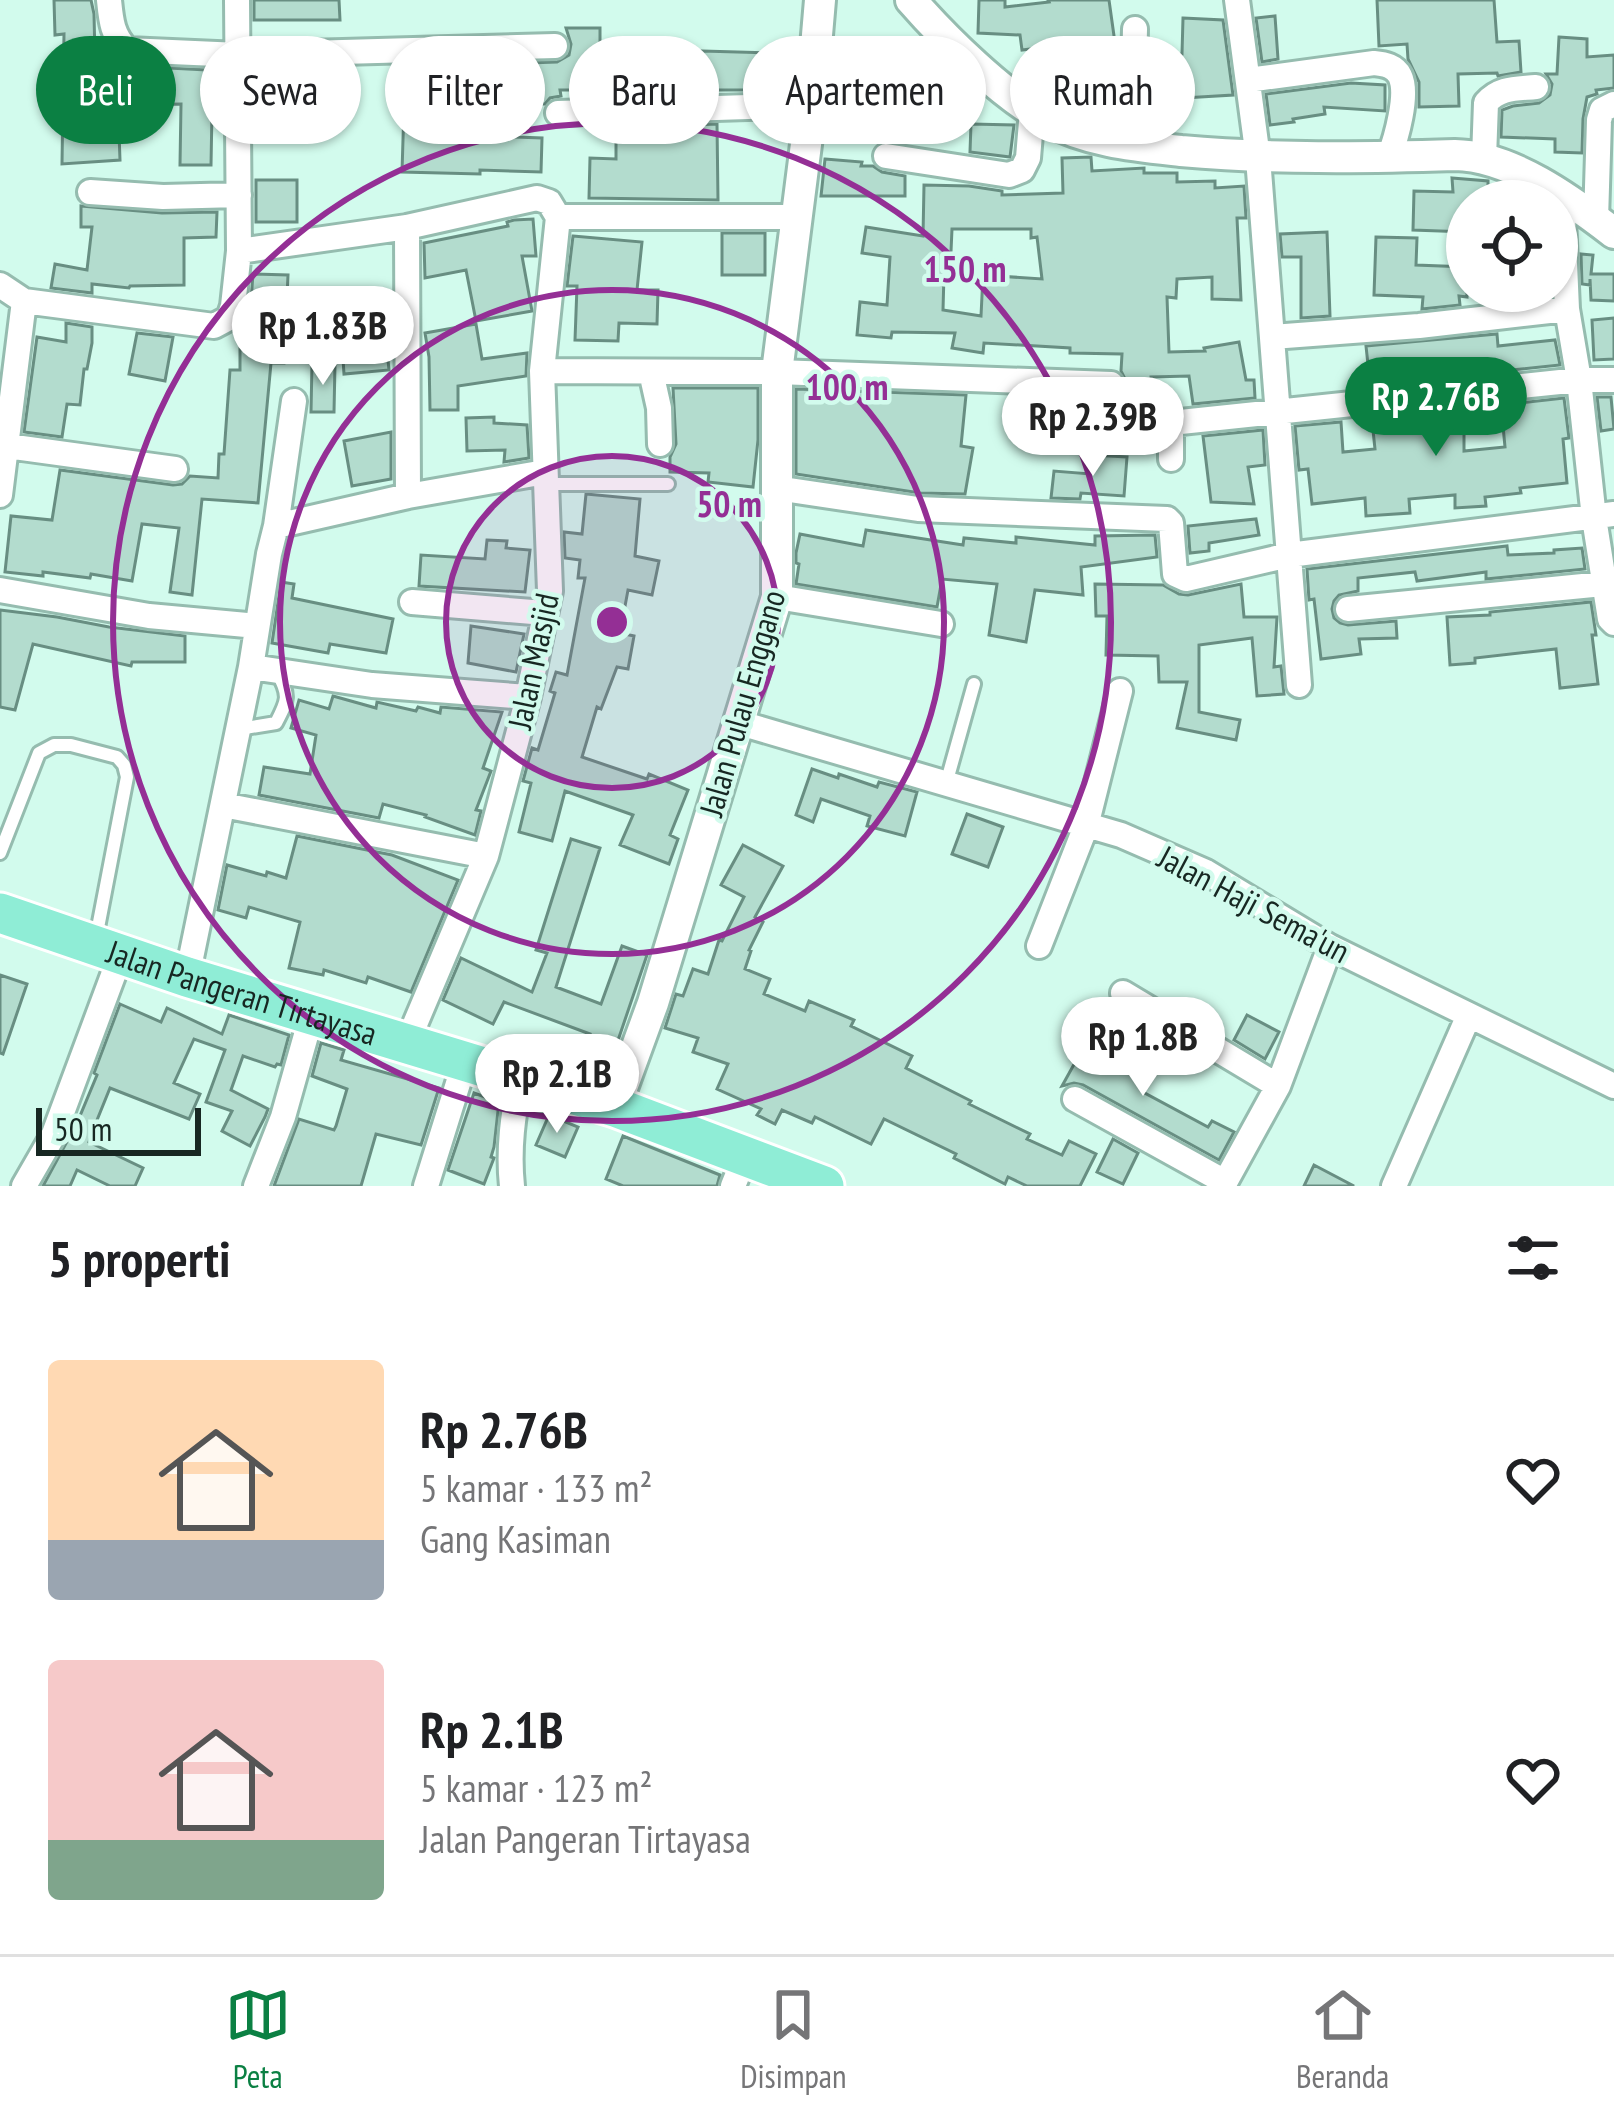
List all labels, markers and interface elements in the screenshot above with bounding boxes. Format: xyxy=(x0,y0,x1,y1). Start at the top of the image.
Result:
chip: Beli xyxy=(36,36,176,144)
chip: Sewa xyxy=(200,36,361,144)
chip: Filter xyxy=(385,36,545,144)
chip: Baru xyxy=(569,36,719,144)
chip: Apartemen xyxy=(743,36,986,144)
chip: Rumah xyxy=(1010,36,1195,144)
map controls xyxy=(1446,180,1578,312)
button: locate xyxy=(1446,180,1578,312)
text: 150 m xyxy=(924,245,1006,292)
pin: Rp 1.83B xyxy=(199,286,447,388)
text: Rp 1.83B xyxy=(259,299,387,350)
pin: Rp 2.76B xyxy=(1312,357,1560,459)
text: 100 m xyxy=(806,363,888,410)
text: Rp 2.76B xyxy=(1372,370,1500,421)
pin: Rp 2.39B xyxy=(969,377,1217,479)
text: Rp 2.39B xyxy=(1029,390,1157,441)
text: 50 m xyxy=(696,480,762,527)
street label: Jalan Pulau Enggano xyxy=(688,585,794,822)
street label: Jalan Masjid xyxy=(497,589,568,734)
centre of rings xyxy=(591,601,633,643)
street label: Jalan Haji Sema'un xyxy=(1150,835,1357,972)
street label: Jalan Pangeran Tirtayasa xyxy=(101,929,382,1054)
pin: Rp 1.8B xyxy=(1032,997,1254,1099)
text: Rp 1.8B xyxy=(1088,1010,1198,1061)
pin: Rp 2.1B xyxy=(446,1034,668,1136)
text: Rp 2.1B xyxy=(502,1047,612,1098)
scale bar xyxy=(36,1102,201,1155)
text: 50 m xyxy=(54,1107,112,1150)
text: 5 properti xyxy=(48,1225,230,1291)
icon: filters xyxy=(1500,1225,1566,1291)
text: Rp 2.76B xyxy=(420,1396,588,1462)
icon: home xyxy=(144,1408,288,1552)
icon: heart xyxy=(1500,1447,1566,1513)
text: 5 kamar · 133 m² xyxy=(420,1462,652,1513)
text: Gang Kasiman xyxy=(420,1513,611,1564)
text: Rp 2.1B xyxy=(420,1696,563,1762)
icon: home xyxy=(144,1708,288,1852)
icon: heart xyxy=(1500,1747,1566,1813)
text: 5 kamar · 123 m² xyxy=(420,1762,652,1813)
text: Jalan Pangeran Tirtayasa xyxy=(420,1813,751,1864)
tab: Peta xyxy=(225,1982,291,2097)
tab: Disimpan xyxy=(740,1982,846,2097)
tab: Beranda xyxy=(1296,1982,1389,2097)

